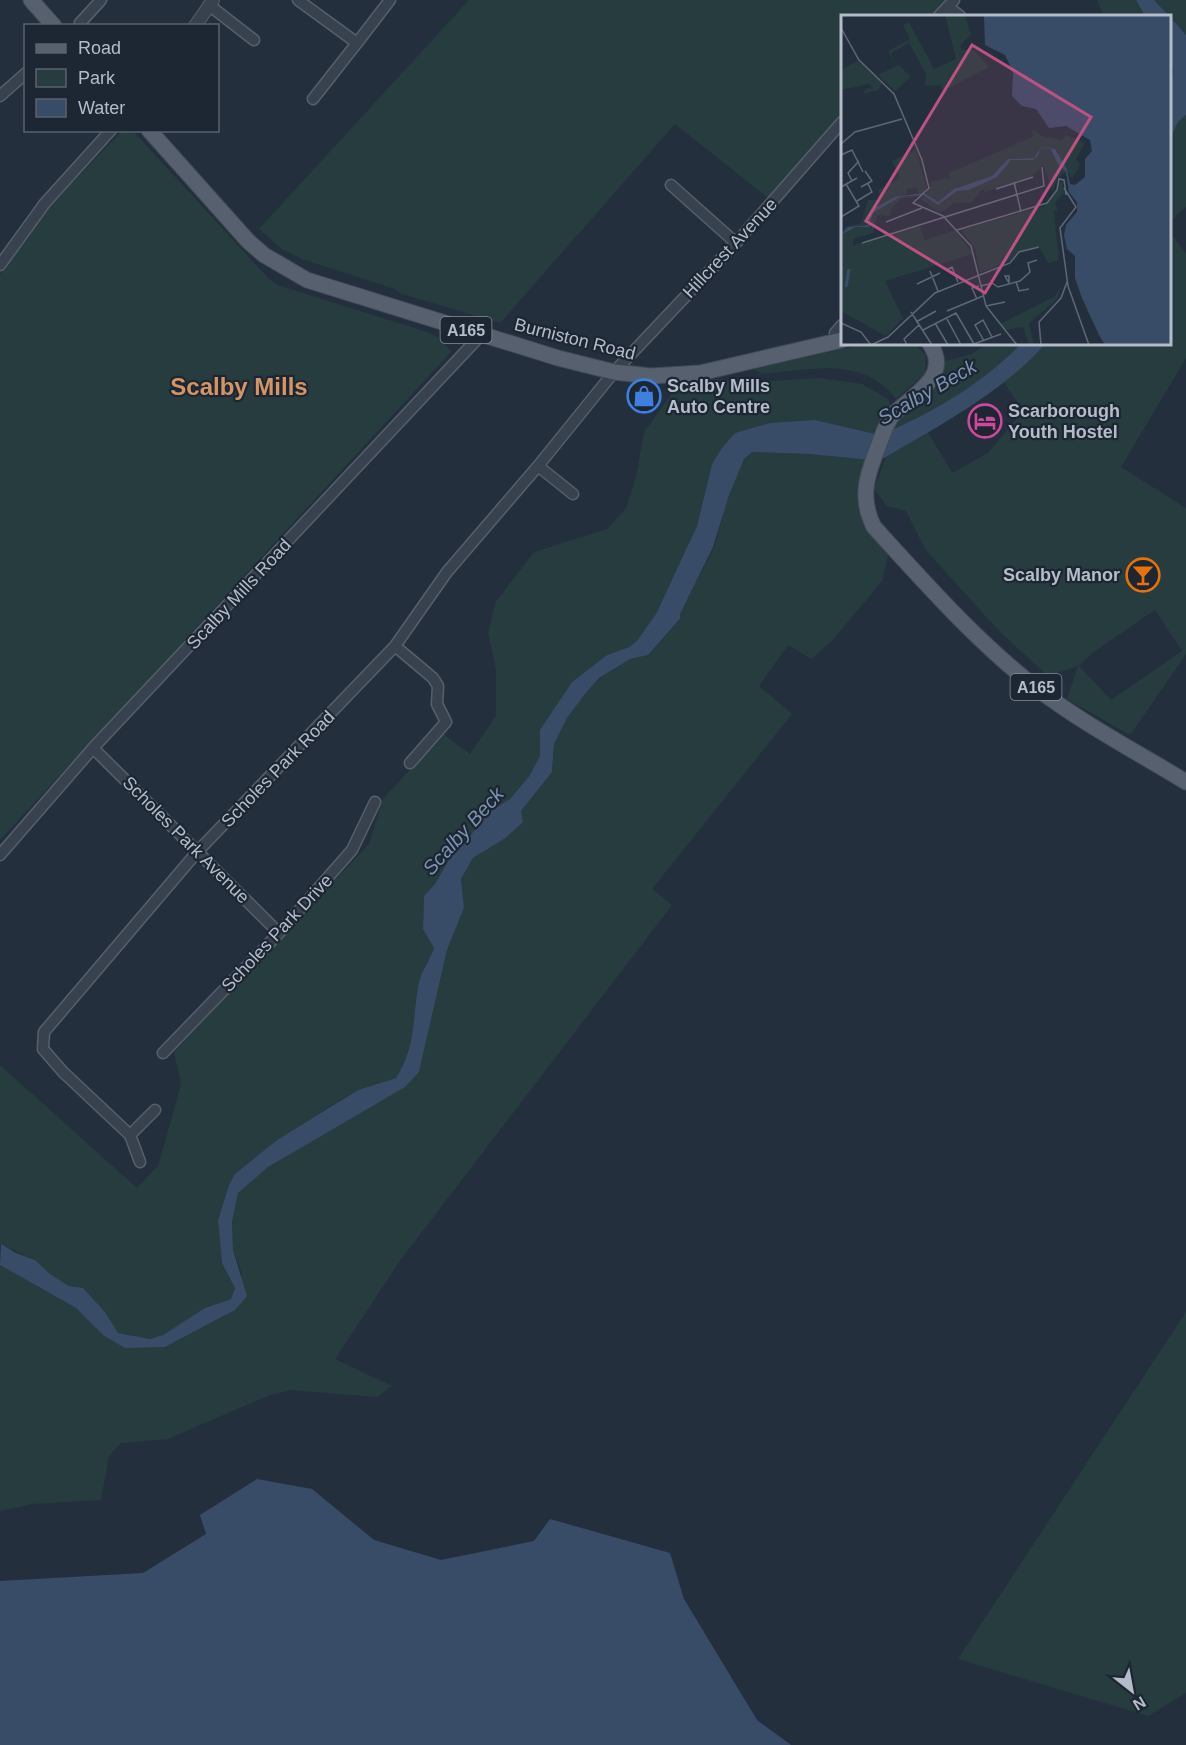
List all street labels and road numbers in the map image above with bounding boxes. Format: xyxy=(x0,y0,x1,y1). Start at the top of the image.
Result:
street label: Hillcrest Avenue xyxy=(679,194,781,302)
street label: Burniston Road xyxy=(512,314,638,364)
road number: A165 xyxy=(440,317,492,343)
street label: Scalby Mills Road xyxy=(183,535,295,653)
road number: A165 xyxy=(1010,674,1062,700)
street label: Scholes Park Road xyxy=(217,707,339,831)
street label: Scholes Park Avenue xyxy=(119,773,253,907)
street label: Scholes Park Drive xyxy=(217,870,337,996)

